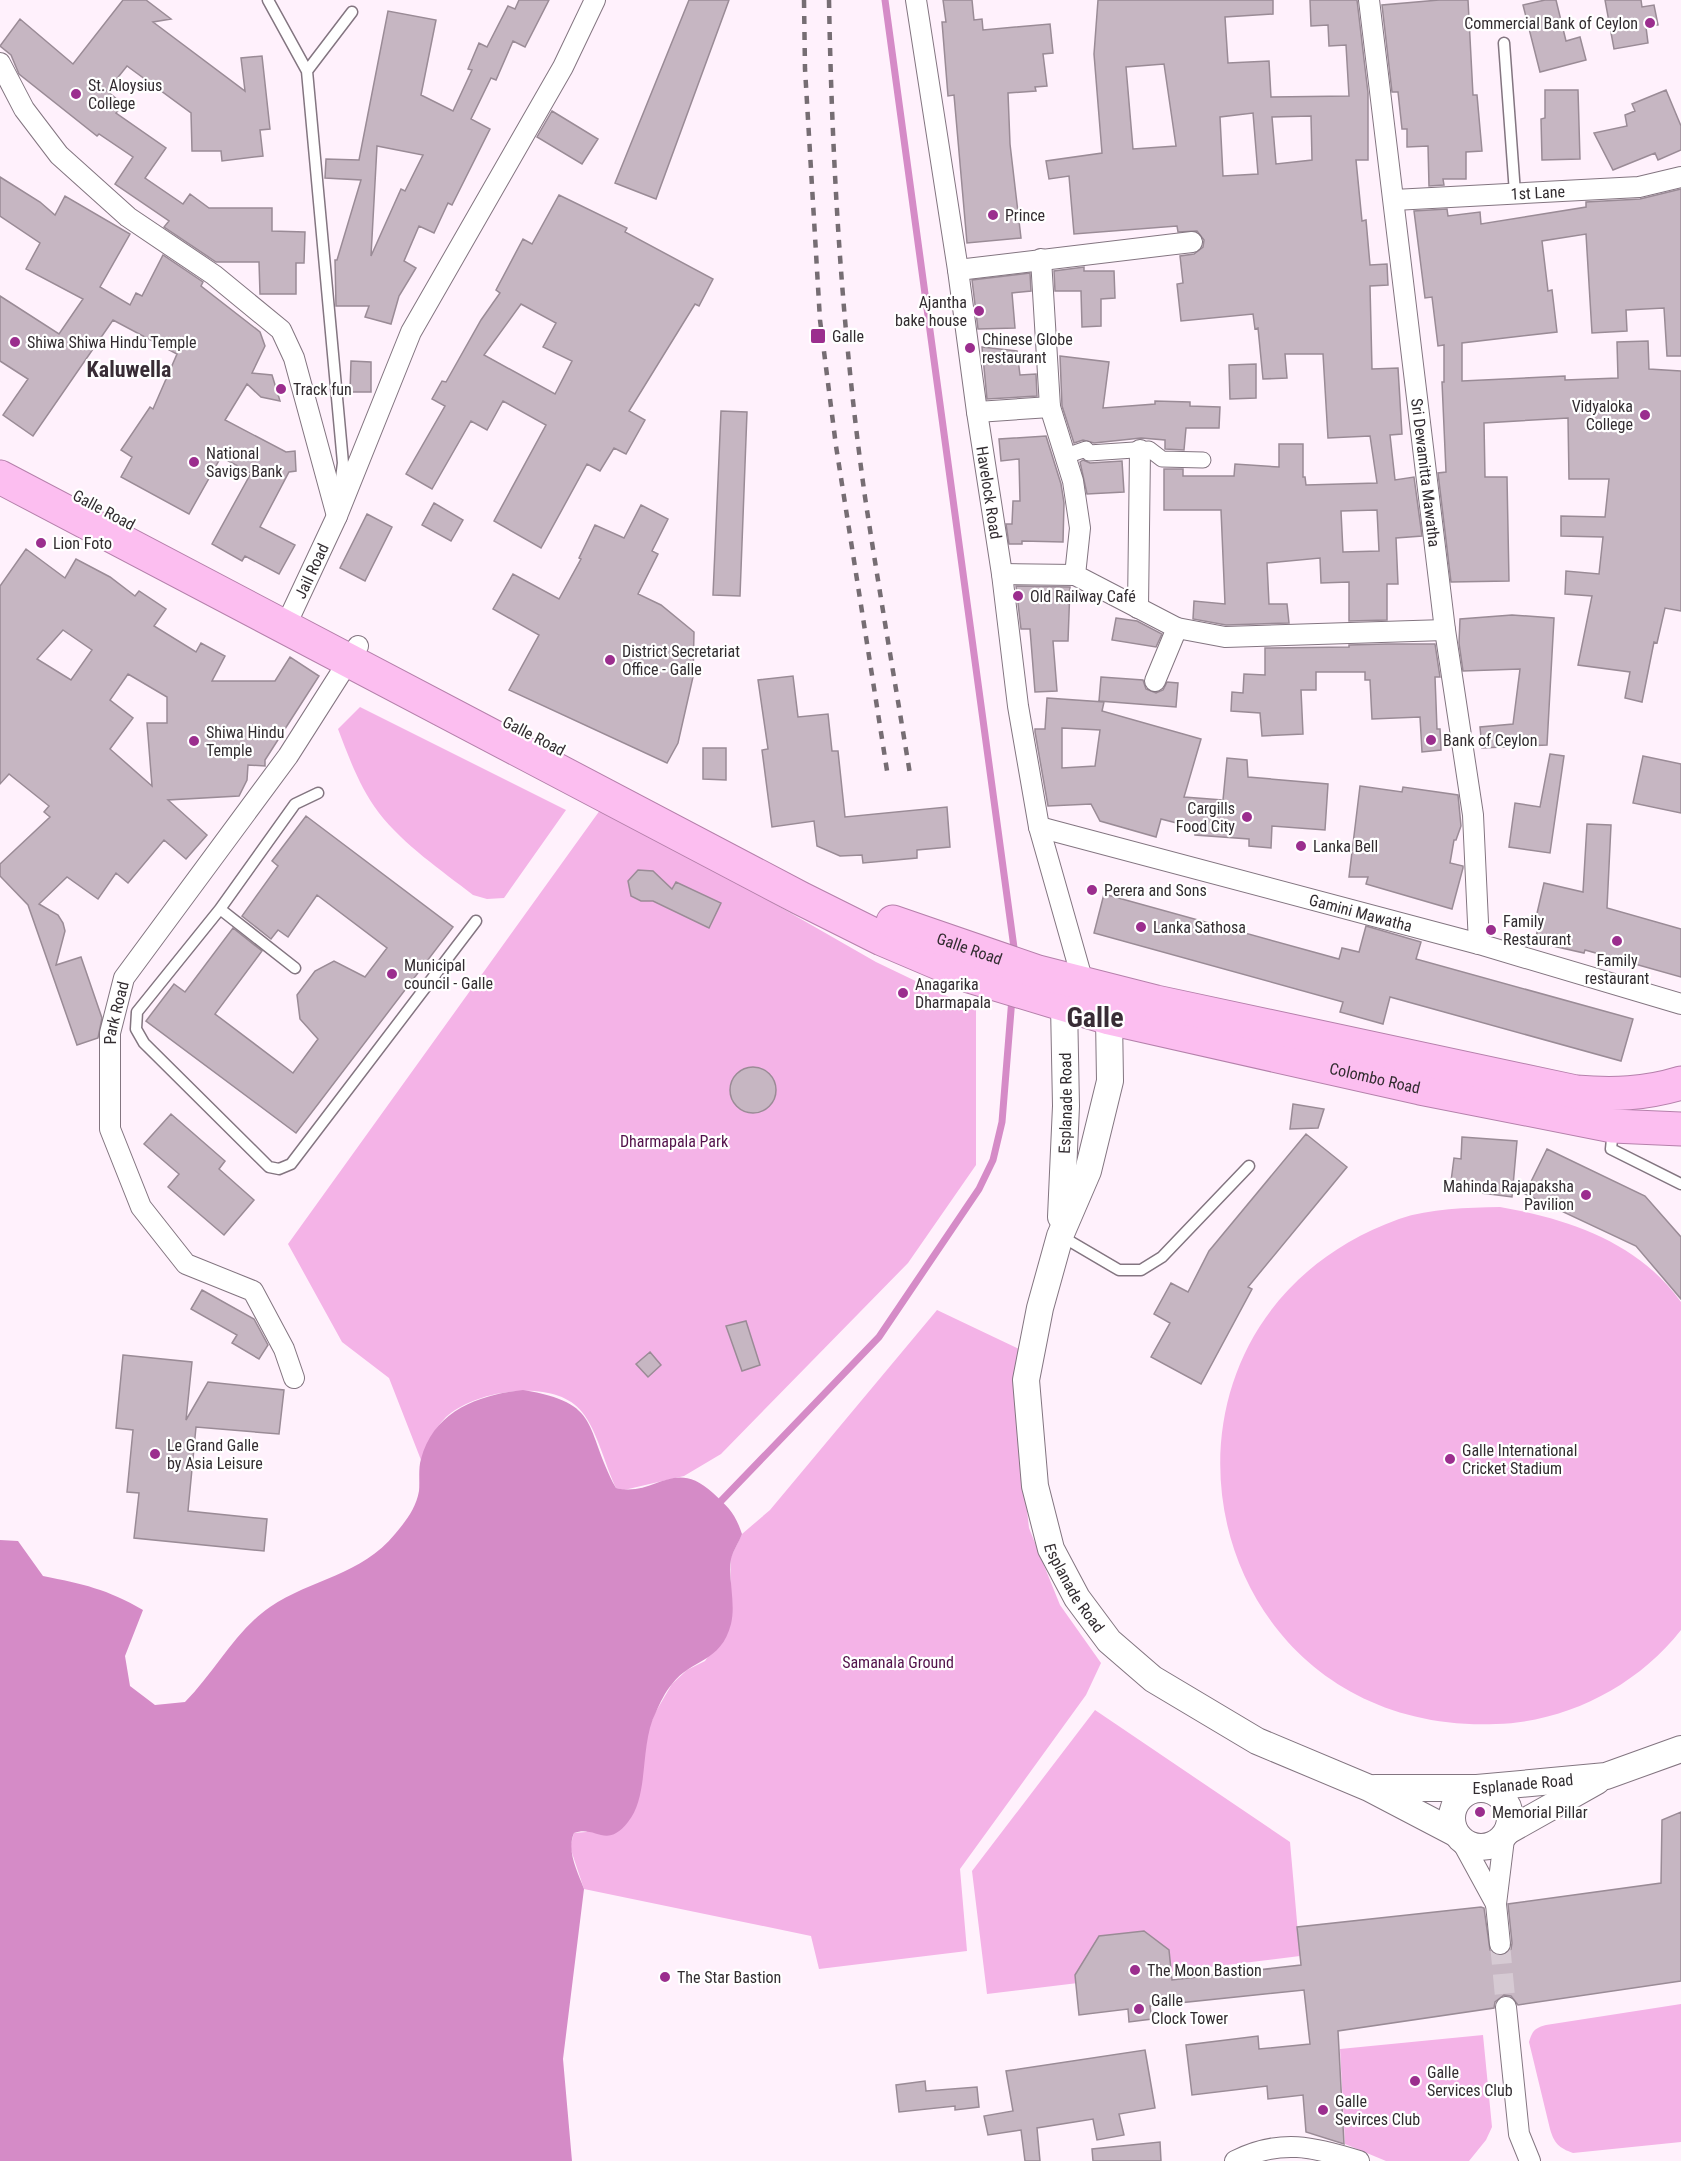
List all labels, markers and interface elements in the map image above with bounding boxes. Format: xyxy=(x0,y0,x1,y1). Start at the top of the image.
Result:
place label: Commercial Bank of Ceylon xyxy=(1464,14,1638,33)
marker: Commercial Bank of Ceylon xyxy=(1643,16,1657,30)
place label: St. Aloysius College xyxy=(88,76,162,113)
marker: St. Aloysius College xyxy=(69,87,83,101)
street label: 1st Lane xyxy=(1510,181,1565,203)
place label: Prince xyxy=(1005,206,1045,225)
marker: Prince xyxy=(986,208,1000,222)
place label: Ajantha bake house xyxy=(895,293,967,330)
marker: Ajantha bake house xyxy=(972,304,986,318)
marker: Galle xyxy=(809,327,827,345)
place label: Galle xyxy=(832,327,864,346)
place label: Chinese Globe restaurant xyxy=(982,330,1073,367)
place label: Shiwa Shiwa Hindu Temple xyxy=(27,333,196,352)
marker: Shiwa Shiwa Hindu Temple xyxy=(8,335,22,349)
marker: Chinese Globe restaurant xyxy=(963,341,977,355)
district label: Kaluwella xyxy=(87,357,171,382)
place label: Track fun xyxy=(293,380,352,399)
marker: Track fun xyxy=(274,382,288,396)
street label: Sri Dewamitta Mawatha xyxy=(1408,397,1444,548)
place label: Vidyaloka College xyxy=(1572,397,1633,434)
marker: Vidyaloka College xyxy=(1638,408,1652,422)
place label: National Savigs Bank xyxy=(206,444,283,481)
street label: Havelock Road xyxy=(973,445,1006,540)
marker: National Savigs Bank xyxy=(187,455,201,469)
street label: Galle Road xyxy=(70,486,138,534)
place label: Lion Foto xyxy=(53,534,112,553)
marker: Lion Foto xyxy=(34,536,48,550)
street label: Jail Road xyxy=(290,540,332,601)
place label: Old Railway Café xyxy=(1030,587,1136,606)
marker: Old Railway Café xyxy=(1011,589,1025,603)
place label: District Secretariat Office - Galle xyxy=(622,642,740,679)
marker: District Secretariat Office - Galle xyxy=(603,653,617,667)
street label: Galle Road xyxy=(499,712,569,760)
place label: Shiwa Hindu Temple xyxy=(206,723,284,760)
place label: Bank of Ceylon xyxy=(1443,731,1537,750)
marker: Bank of Ceylon xyxy=(1424,733,1438,747)
marker: Shiwa Hindu Temple xyxy=(187,734,201,748)
place label: Cargills Food City xyxy=(1176,799,1235,836)
marker: Cargills Food City xyxy=(1240,810,1254,824)
place label: Lanka Bell xyxy=(1313,837,1378,856)
marker: Lanka Bell xyxy=(1294,839,1308,853)
place label: Perera and Sons xyxy=(1104,881,1207,900)
marker: Perera and Sons xyxy=(1085,883,1099,897)
street label: Gamini Mawatha xyxy=(1307,890,1414,935)
place label: Family Restaurant xyxy=(1503,912,1571,949)
place label: Lanka Sathosa xyxy=(1153,918,1246,937)
marker: Lanka Sathosa xyxy=(1134,920,1148,934)
marker: Family Restaurant xyxy=(1484,923,1498,937)
street label: Galle Road xyxy=(934,928,1005,968)
marker: Family restaurant xyxy=(1610,934,1624,948)
place label: Family restaurant xyxy=(1585,951,1649,988)
place label: Municipal council - Galle xyxy=(404,956,493,993)
marker: Municipal council - Galle xyxy=(385,967,399,981)
place label: Anagarika Dharmapala xyxy=(915,975,991,1012)
street label: Park Road xyxy=(100,979,132,1044)
marker: Anagarika Dharmapala xyxy=(896,986,910,1000)
district label: Galle xyxy=(1066,1001,1124,1034)
street label: Esplanade Road xyxy=(1054,1052,1076,1154)
street label: Colombo Road xyxy=(1328,1058,1422,1097)
park label: Dharmapala Park xyxy=(620,1132,729,1151)
place label: Mahinda Rajapaksha Pavilion xyxy=(1443,1177,1574,1214)
marker: Mahinda Rajapaksha Pavilion xyxy=(1579,1188,1593,1202)
place label: Le Grand Galle by Asia Leisure xyxy=(167,1436,263,1473)
place label: Galle International Cricket Stadium xyxy=(1462,1441,1577,1478)
marker: Le Grand Galle by Asia Leisure xyxy=(148,1447,162,1461)
marker: Galle International Cricket Stadium xyxy=(1443,1452,1457,1466)
street label: Esplanade Road xyxy=(1040,1541,1109,1636)
park label: Samanala Ground xyxy=(842,1653,954,1672)
street label: Esplanade Road xyxy=(1472,1770,1574,1798)
place label: Memorial Pillar xyxy=(1492,1803,1588,1822)
marker: Memorial Pillar xyxy=(1473,1805,1487,1819)
place label: The Moon Bastion xyxy=(1147,1961,1262,1980)
marker: The Moon Bastion xyxy=(1128,1963,1142,1977)
place label: The Star Bastion xyxy=(677,1968,781,1987)
marker: The Star Bastion xyxy=(658,1970,672,1984)
place label: Galle Clock Tower xyxy=(1151,1991,1228,2028)
marker: Galle Clock Tower xyxy=(1132,2002,1146,2016)
place label: Galle Services Club xyxy=(1427,2063,1513,2100)
marker: Galle Services Club xyxy=(1408,2074,1422,2088)
place label: Galle Sevirces Club xyxy=(1335,2092,1420,2129)
marker: Galle Sevirces Club xyxy=(1316,2103,1330,2117)

